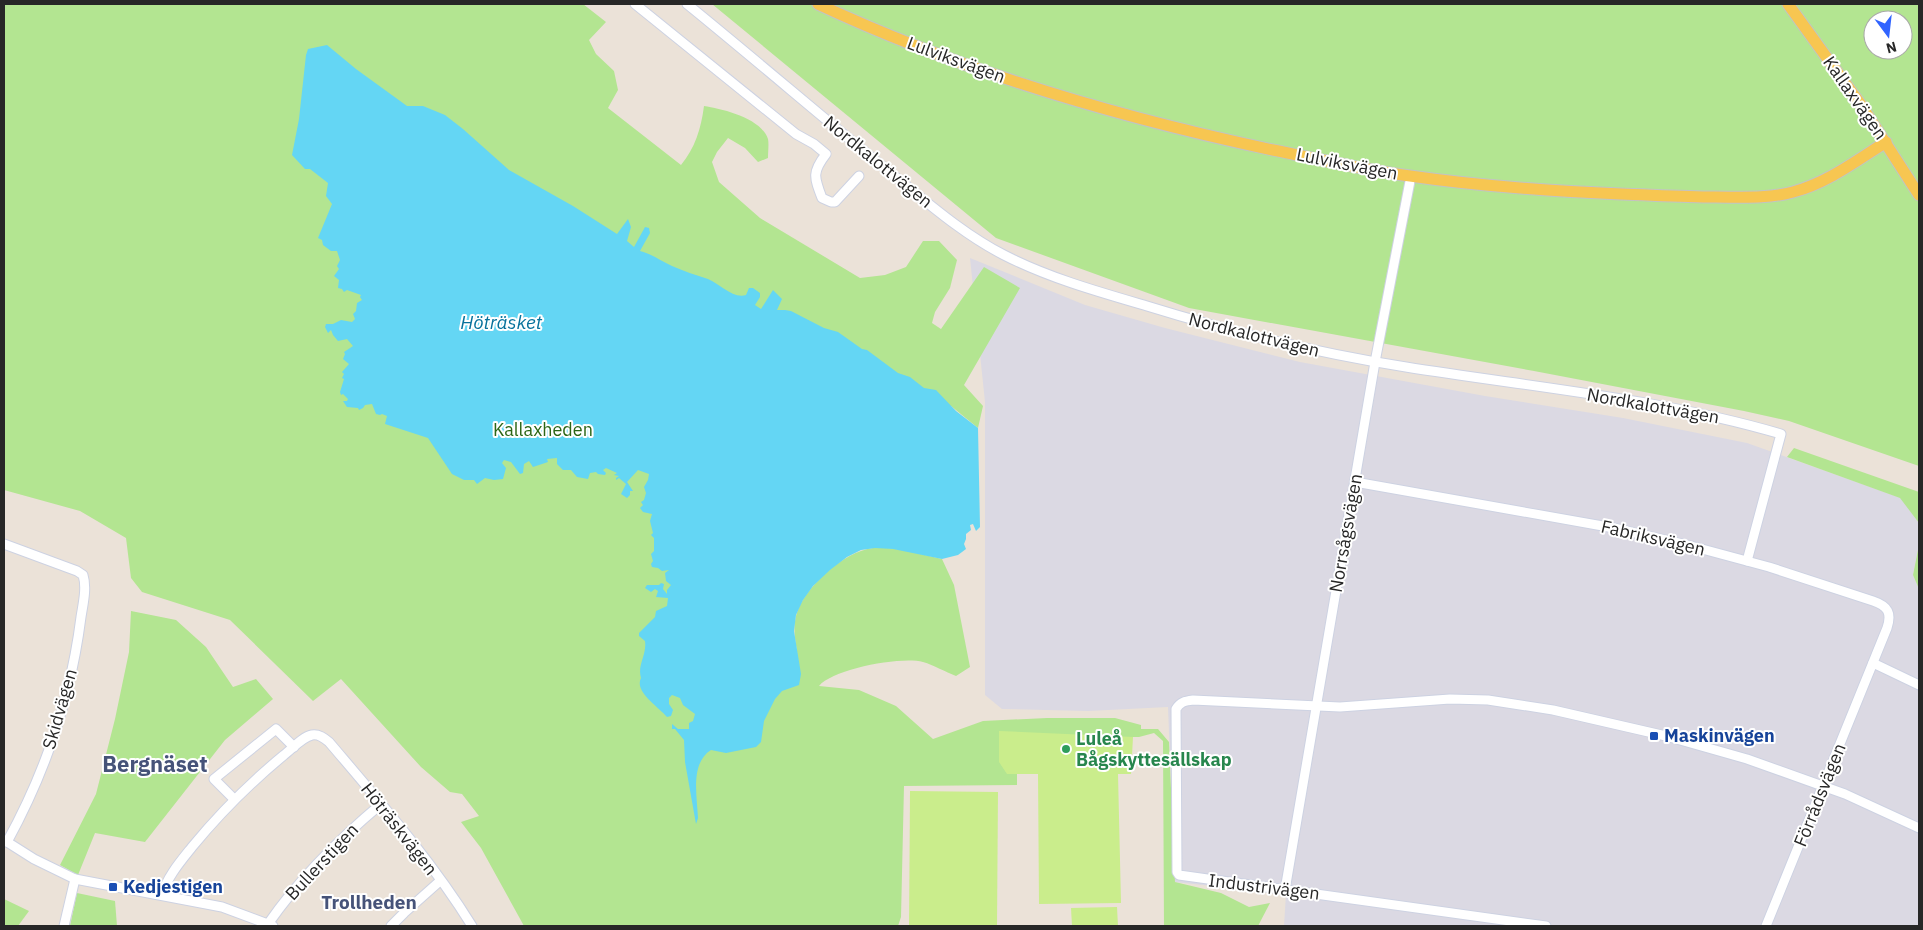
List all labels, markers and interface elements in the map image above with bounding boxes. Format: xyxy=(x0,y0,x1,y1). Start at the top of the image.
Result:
north arrow xyxy=(1863,10,1913,60)
street label: Lulviksvägen xyxy=(904,31,1008,88)
text: N xyxy=(1884,38,1899,58)
street label: Kallaxvägen xyxy=(1818,51,1893,144)
street label: Nordkalottvägen xyxy=(819,111,938,213)
street label: Lulviksvägen xyxy=(1294,142,1400,185)
street label: Nordkalottvägen xyxy=(1186,307,1322,362)
water label: Höträsket xyxy=(460,310,543,334)
street label: Nordkalottvägen xyxy=(1585,383,1721,428)
park label: Kallaxheden xyxy=(493,418,593,441)
street label: Norrsågsvägen xyxy=(1324,472,1367,594)
street label: Fabriksvägen xyxy=(1599,514,1707,561)
street label: Skidvägen xyxy=(37,666,82,752)
place label: Maskinvägen xyxy=(1664,724,1775,747)
place label: Luleå Bågskyttesällskap xyxy=(1076,727,1232,771)
marker: Maskinvägen xyxy=(1648,730,1660,742)
street label: Förrådsvägen xyxy=(1788,740,1851,850)
marker: Luleå Bågskyttesällskap xyxy=(1060,743,1072,755)
district label: Bergnäset xyxy=(102,749,208,778)
street label: Höträskvägen xyxy=(356,778,443,880)
street label: Bullerstigen xyxy=(280,818,363,905)
street label: Industrivägen xyxy=(1207,868,1321,905)
place label: Kedjestigen xyxy=(123,875,223,898)
marker: Kedjestigen xyxy=(107,881,119,893)
district label: Trollheden xyxy=(321,890,417,914)

